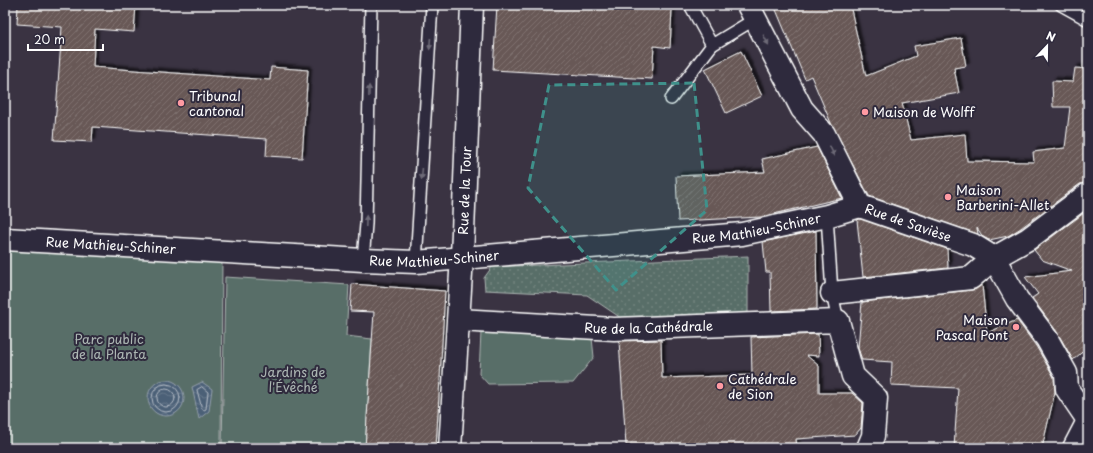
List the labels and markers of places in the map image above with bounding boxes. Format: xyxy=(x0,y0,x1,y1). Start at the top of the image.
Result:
place label: Tribunal cantonal xyxy=(189,86,244,120)
marker: Tribunal cantonal xyxy=(176,98,186,108)
place label: Maison de Wolff xyxy=(873,102,975,121)
marker: Maison de Wolff xyxy=(860,107,870,117)
place label: Maison Barberini-Allet xyxy=(956,180,1049,214)
marker: Maison Barberini-Allet xyxy=(943,192,953,202)
place label: Maison Pascal Pont xyxy=(936,310,1008,344)
marker: Maison Pascal Pont xyxy=(1011,322,1021,332)
place label: Cathédrale de Sion xyxy=(728,369,797,403)
marker: Cathédrale de Sion xyxy=(715,381,725,391)

